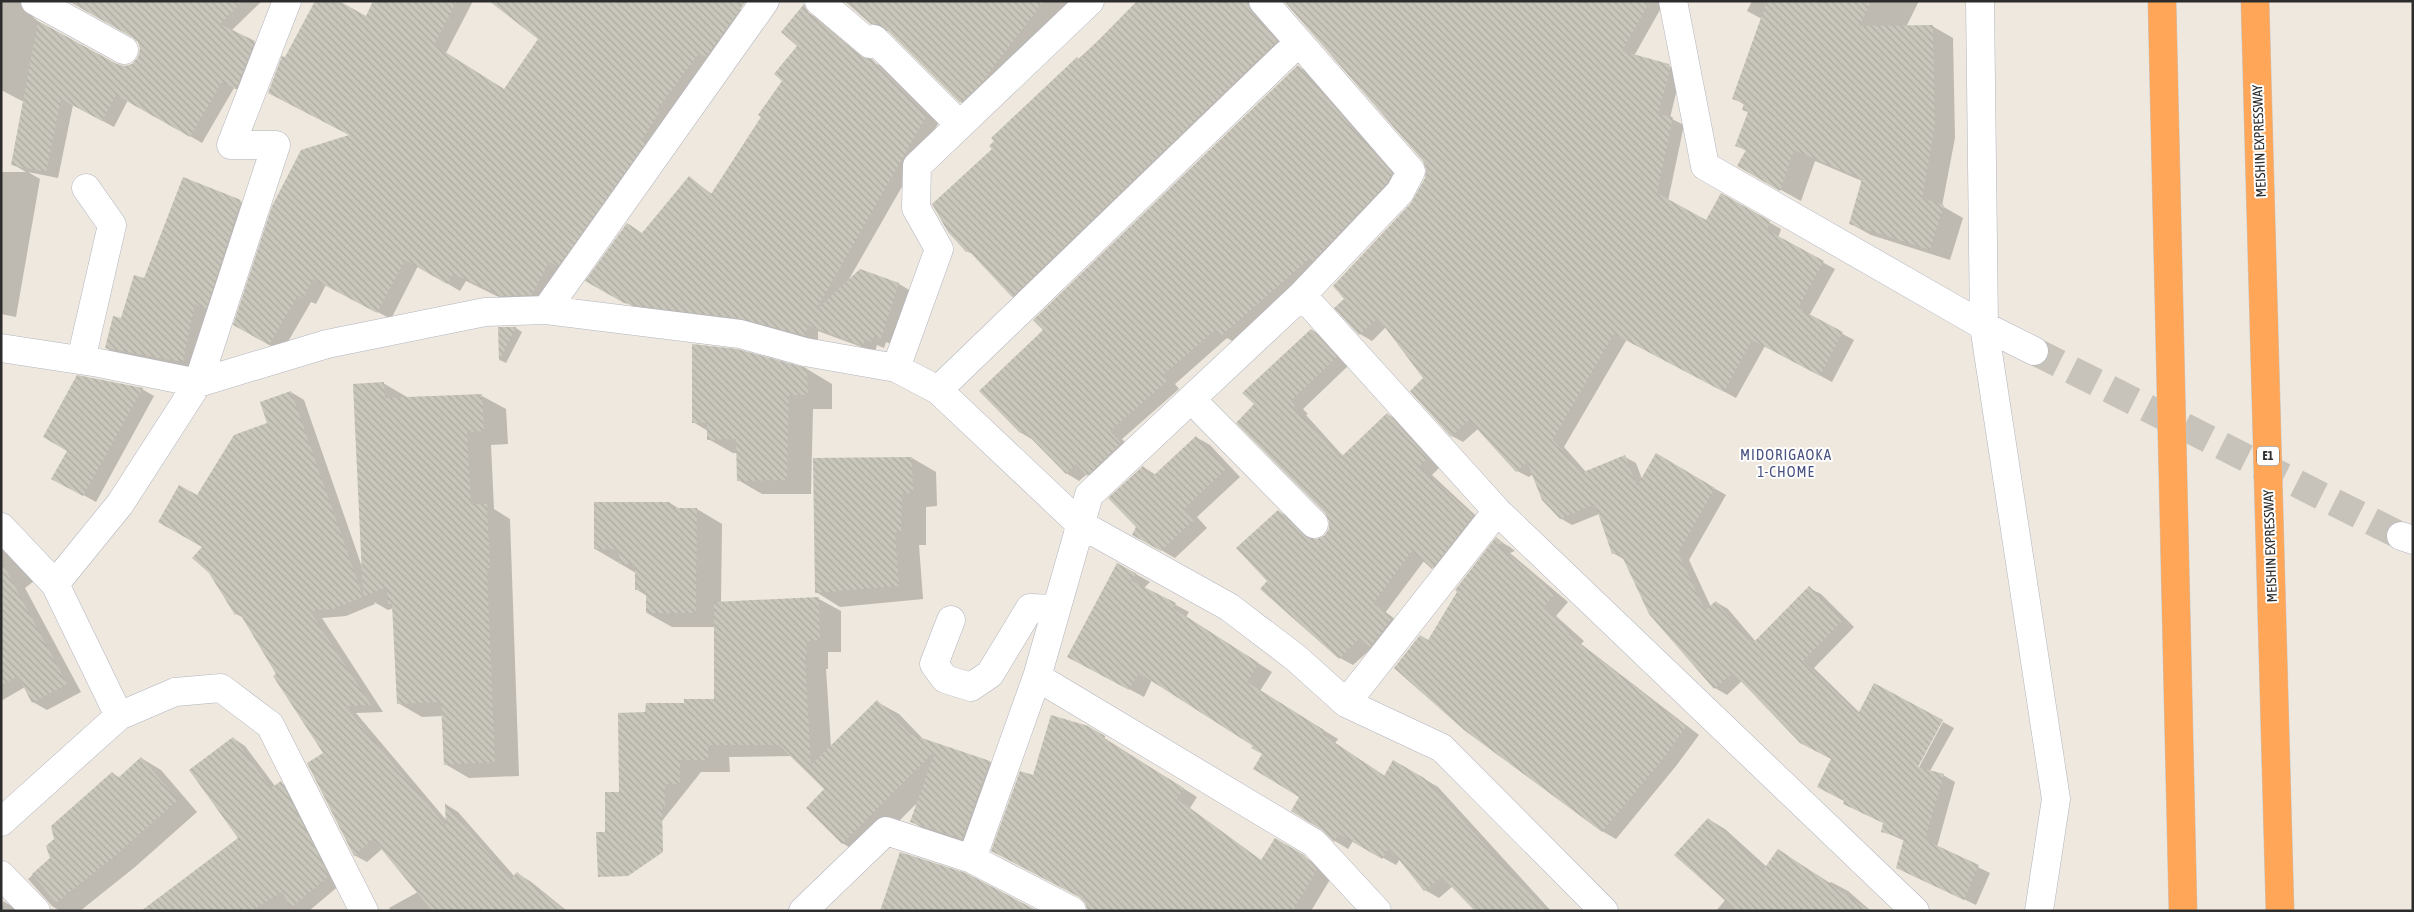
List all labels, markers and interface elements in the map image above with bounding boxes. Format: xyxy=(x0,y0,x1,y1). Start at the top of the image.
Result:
street label: MEISHIN EXPRESSWAY xyxy=(2249,84,2269,198)
district label: MIDORIGAOKA 1-CHOME xyxy=(1740,446,1832,480)
road number: E1 xyxy=(2257,446,2279,466)
street label: MEISHIN EXPRESSWAY xyxy=(2260,489,2280,603)

